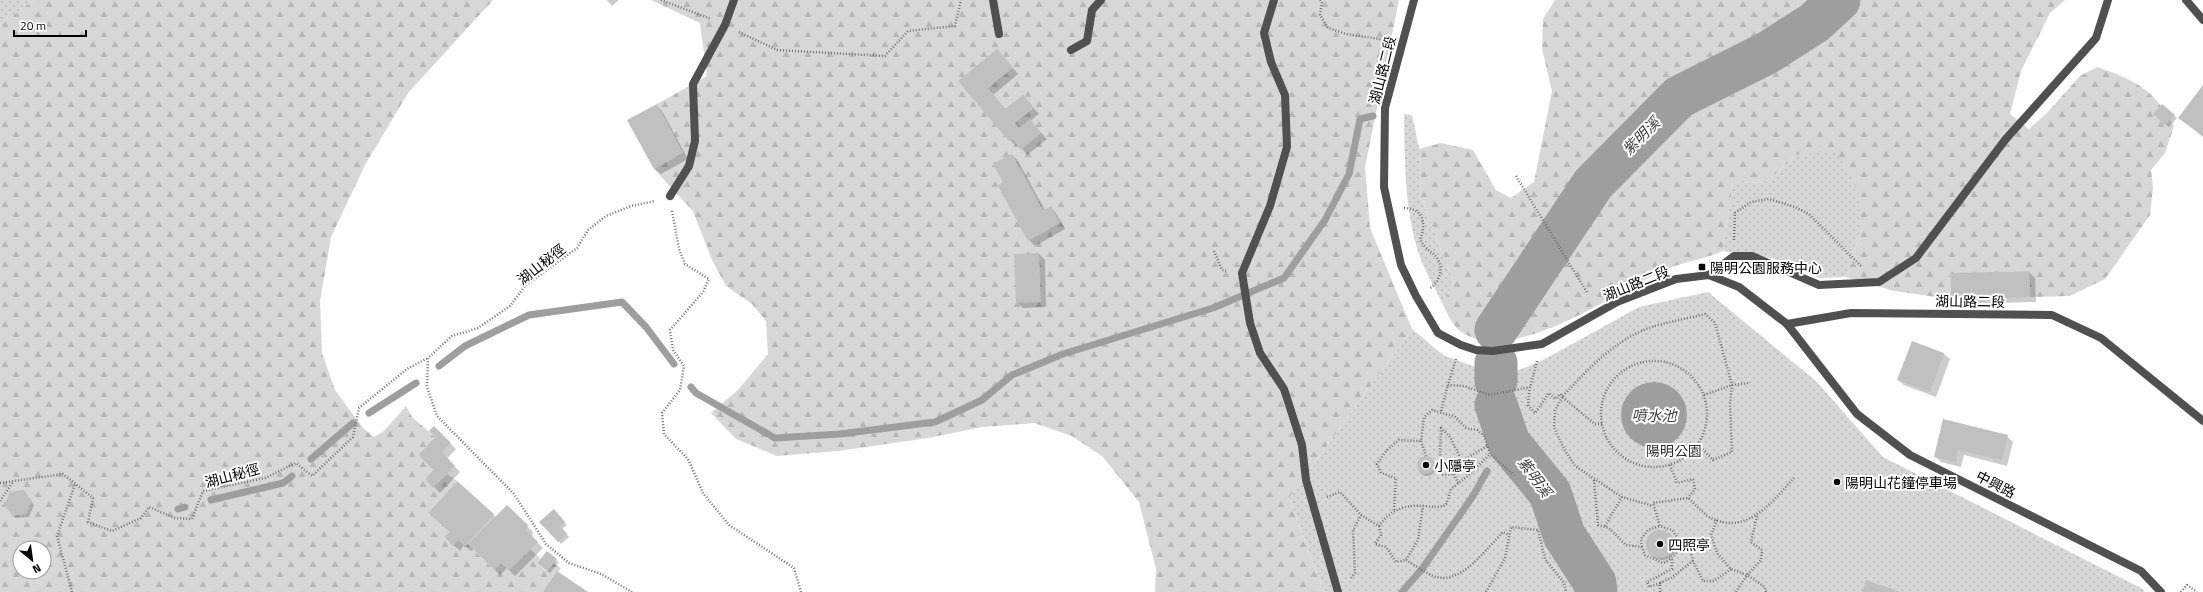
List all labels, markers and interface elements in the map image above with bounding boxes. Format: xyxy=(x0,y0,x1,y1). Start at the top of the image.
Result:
scale bar xyxy=(14,12,86,38)
text: 20 m xyxy=(20,16,46,35)
street label: 湖山路二段 xyxy=(1363,33,1401,107)
water label: 紫明溪 xyxy=(1617,111,1666,160)
street label: 湖山秘徑 xyxy=(512,238,570,290)
place label: 陽明公園服務中心 xyxy=(1710,257,1822,278)
street label: 湖山路二段 xyxy=(1600,260,1672,306)
marker: 陽明公園服務中心 xyxy=(1697,262,1707,272)
street label: 湖山路二段 xyxy=(1935,290,2005,312)
water label: 噴水池 xyxy=(1631,404,1678,427)
park label: 陽明公園 xyxy=(1646,440,1702,461)
water label: 紫明溪 xyxy=(1512,452,1559,504)
place label: 小隱亭 xyxy=(1434,455,1476,476)
street label: 湖山秘徑 xyxy=(202,458,262,492)
marker: 小隱亭 xyxy=(1421,460,1431,470)
street label: 中興路 xyxy=(1973,465,2019,503)
place label: 陽明山花鐘停車場 xyxy=(1845,472,1957,493)
marker: 陽明山花鐘停車場 xyxy=(1832,477,1842,487)
place label: 四照亭 xyxy=(1668,534,1710,555)
marker: 四照亭 xyxy=(1655,539,1665,549)
north arrow xyxy=(12,540,52,580)
text: N xyxy=(30,560,44,578)

